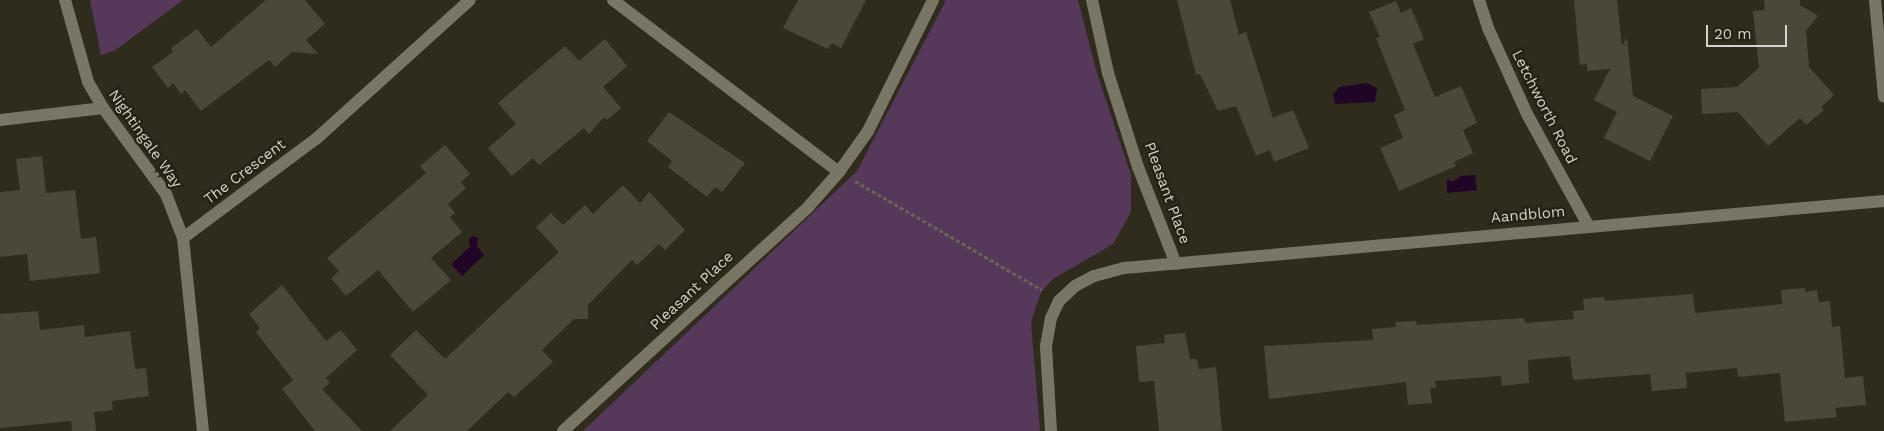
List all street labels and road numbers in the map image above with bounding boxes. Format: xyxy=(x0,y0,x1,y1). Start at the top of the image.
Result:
street label: Letchworth Road xyxy=(1508,47,1580,167)
street label: Nightingale Way xyxy=(104,86,186,192)
street label: The Crescent xyxy=(201,136,289,208)
street label: Pleasant Place xyxy=(1140,140,1194,246)
street label: Aandblom xyxy=(1490,203,1566,227)
street label: Pleasant Place xyxy=(647,248,737,334)

